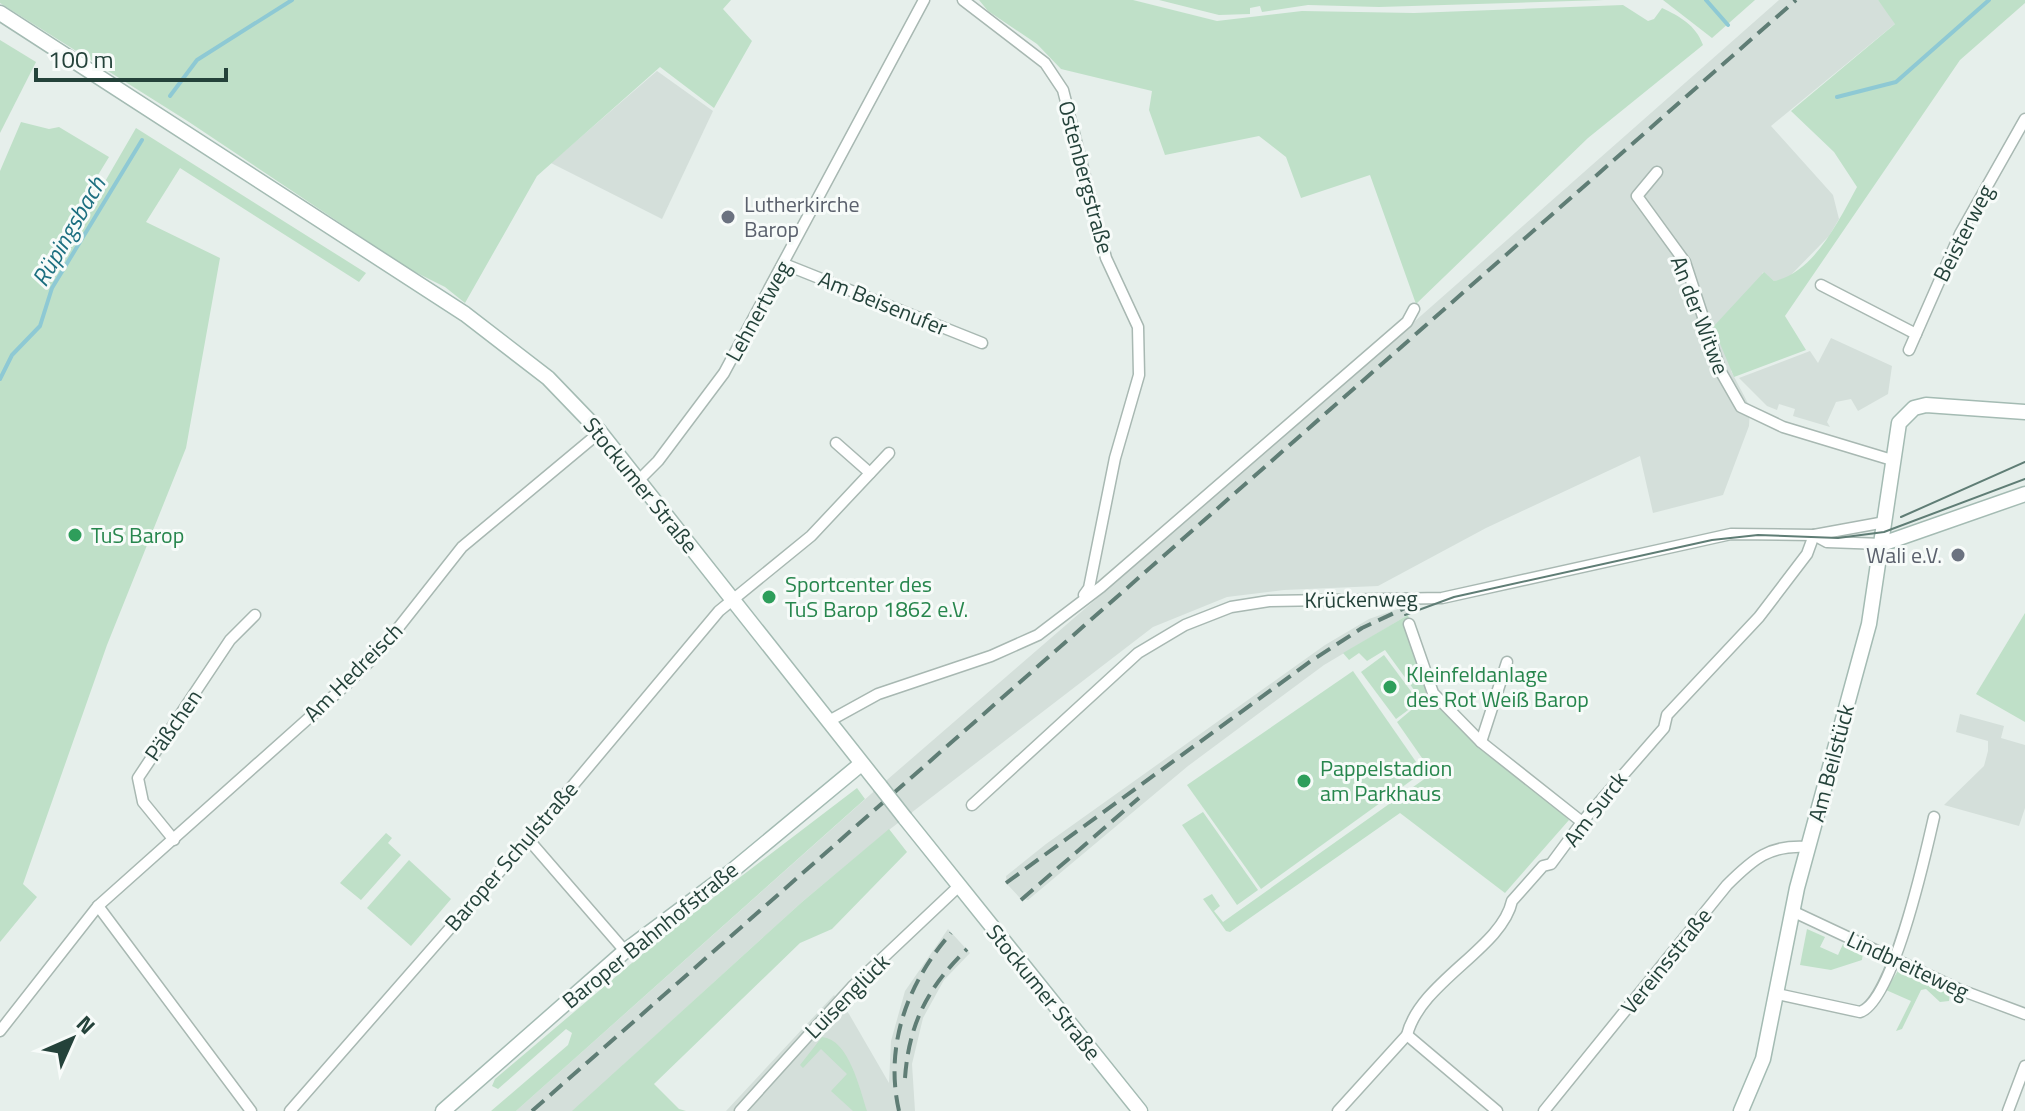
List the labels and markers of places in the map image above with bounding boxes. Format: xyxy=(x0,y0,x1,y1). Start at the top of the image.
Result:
place label: Lutherkirche Barop xyxy=(744,187,860,246)
marker: Lutherkirche Barop xyxy=(719,208,737,226)
place label: TuS Barop xyxy=(91,518,184,552)
marker: TuS Barop xyxy=(66,526,84,544)
place label: Wali e.V. xyxy=(1866,538,1942,572)
marker: Wali e.V. xyxy=(1949,546,1967,564)
place label: Sportcenter des TuS Barop 1862 e.V. xyxy=(785,567,968,626)
marker: Sportcenter des TuS Barop 1862 e.V. xyxy=(760,588,778,606)
place label: Kleinfeldanlage des Rot Weiß Barop xyxy=(1406,657,1589,716)
marker: Kleinfeldanlage des Rot Weiß Barop xyxy=(1381,678,1399,696)
place label: Pappelstadion am Parkhaus xyxy=(1320,751,1452,810)
marker: Pappelstadion am Parkhaus xyxy=(1295,772,1313,790)

